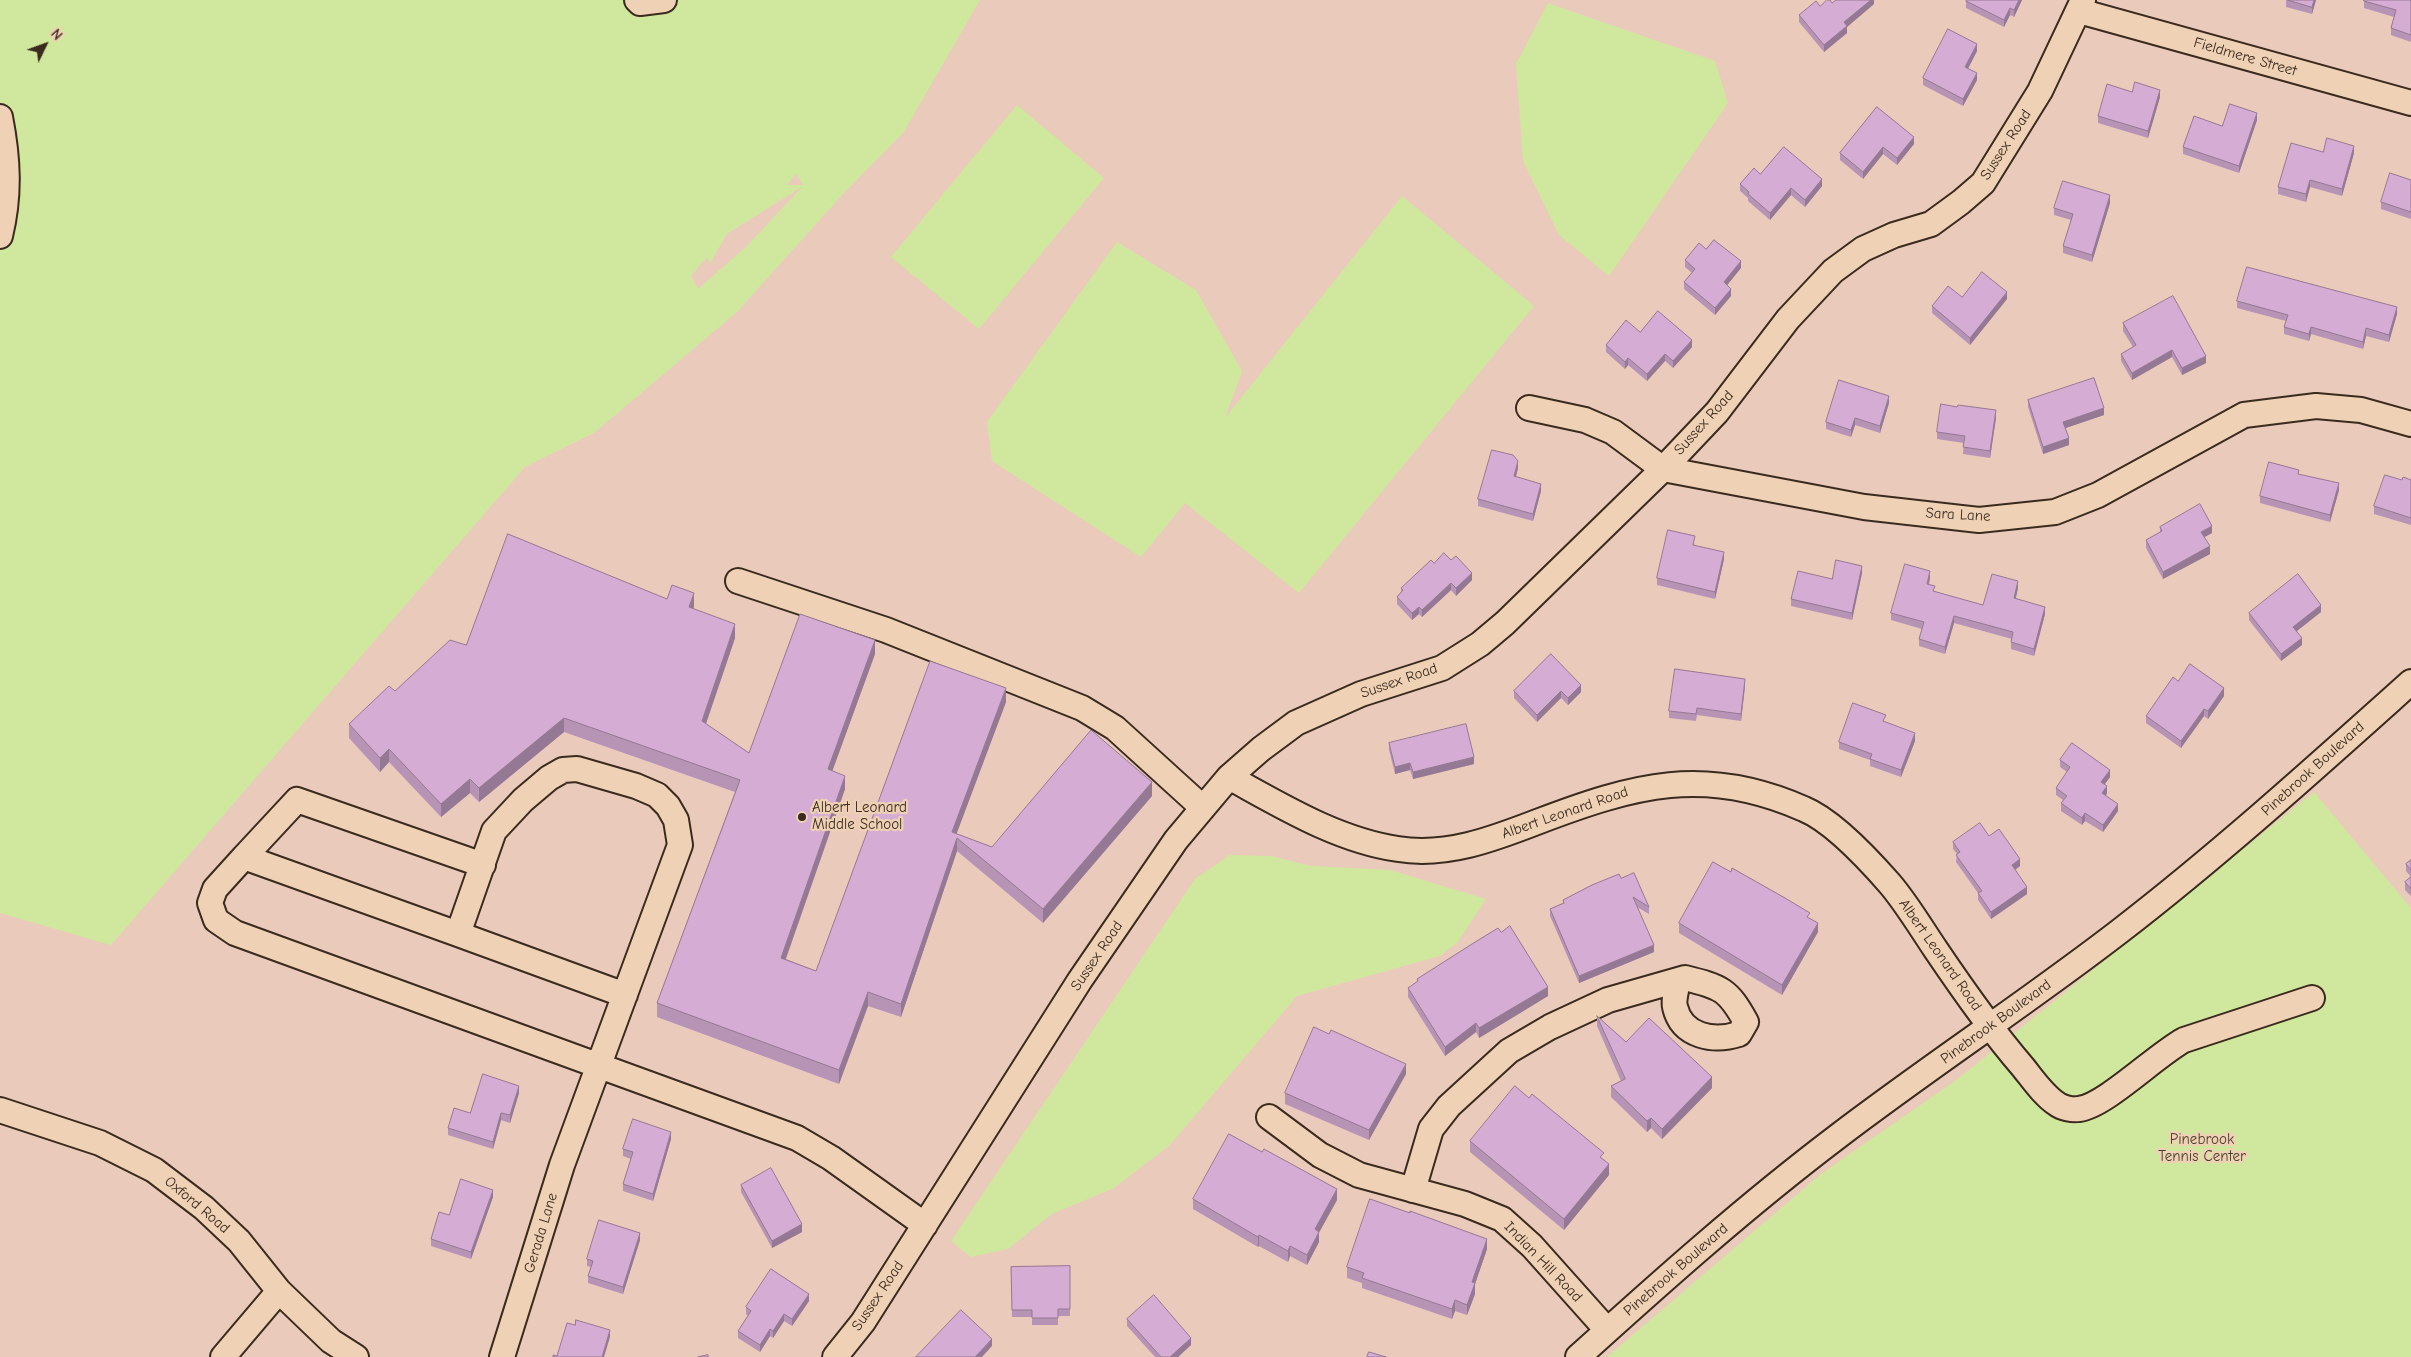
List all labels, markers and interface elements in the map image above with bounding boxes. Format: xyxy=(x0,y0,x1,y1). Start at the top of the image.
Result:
north arrow xyxy=(20,20,70,70)
text: N xyxy=(47,26,66,44)
street label: Fieldmere Street xyxy=(2191,34,2299,80)
street label: Sussex Road xyxy=(1977,106,2035,184)
street label: Sussex Road xyxy=(1670,387,1738,459)
street label: Sara Lane xyxy=(1925,504,1991,526)
street label: Sussex Road xyxy=(1358,659,1440,703)
street label: Pinebrook Boulevard xyxy=(2258,718,2368,820)
street label: Albert Leonard Road xyxy=(1499,783,1631,843)
place label: Albert Leonard Middle School xyxy=(812,799,907,834)
marker: Albert Leonard Middle School xyxy=(796,811,808,823)
street label: Albert Leonard Road xyxy=(1895,896,1985,1014)
street label: Sussex Road xyxy=(1067,918,1127,994)
street label: Pinebrook Boulevard xyxy=(1937,976,2055,1068)
park label: Pinebrook Tennis Center xyxy=(2158,1131,2246,1166)
street label: Oxford Road xyxy=(161,1173,233,1237)
street label: Gerada Lane xyxy=(520,1191,562,1275)
street label: Indian Hill Road xyxy=(1500,1218,1586,1306)
street label: Pinebrook Boulevard xyxy=(1620,1220,1732,1320)
street label: Sussex Road xyxy=(848,1258,908,1334)

